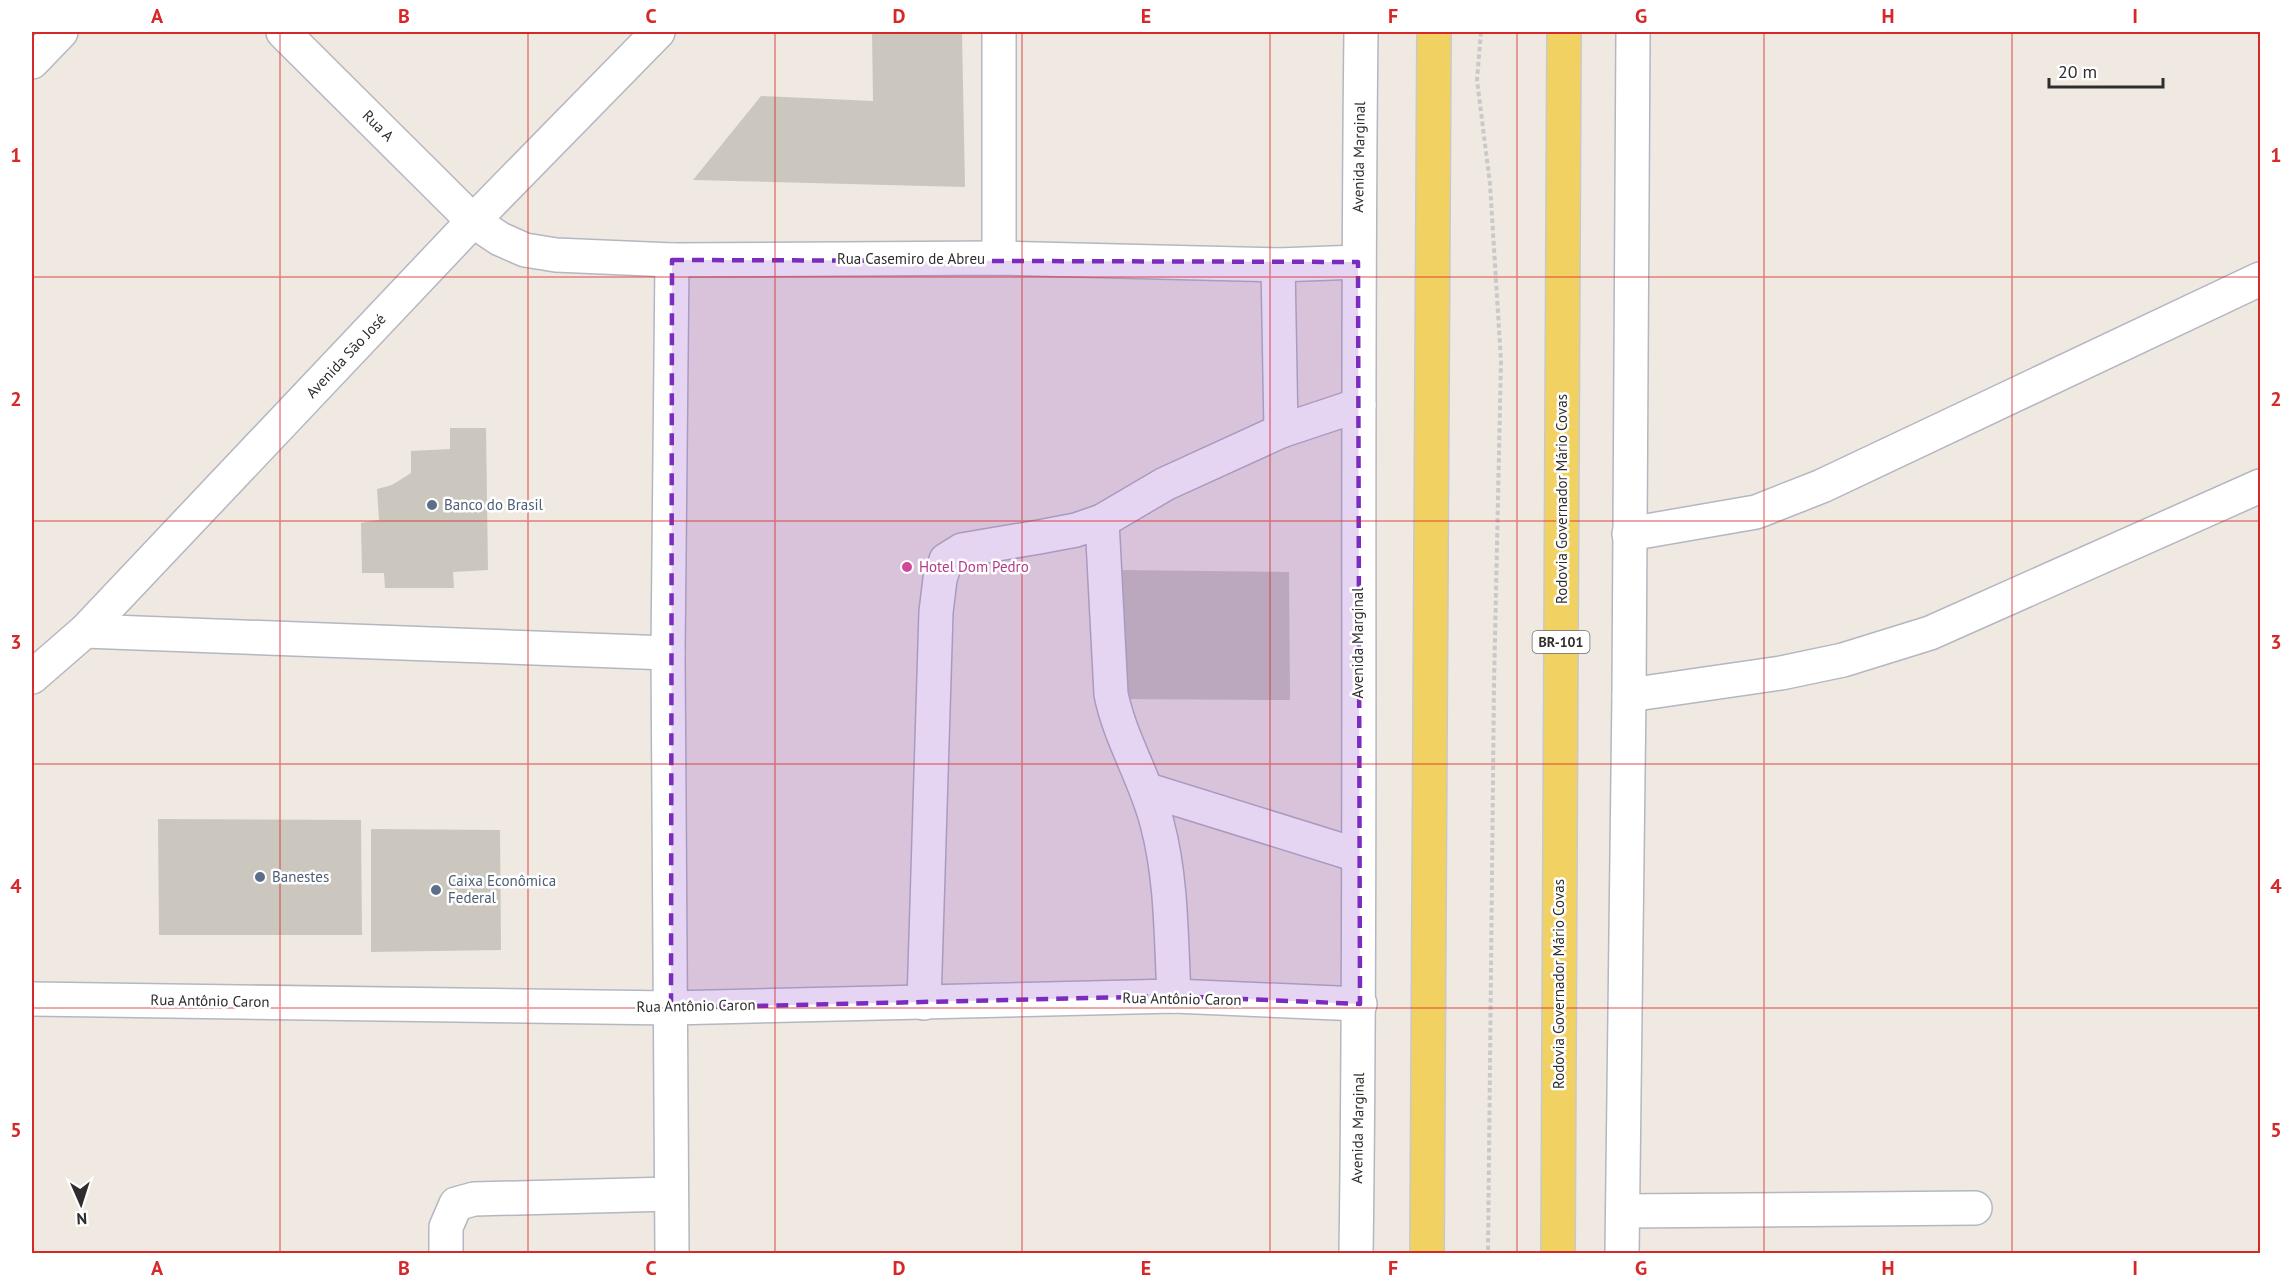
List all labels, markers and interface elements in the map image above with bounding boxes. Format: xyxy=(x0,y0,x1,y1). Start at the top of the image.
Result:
text: A xyxy=(151,3,164,29)
text: B xyxy=(398,3,410,29)
text: C xyxy=(645,3,657,29)
text: D xyxy=(893,3,906,29)
text: E xyxy=(1141,3,1151,29)
text: F xyxy=(1388,3,1398,29)
text: G xyxy=(1635,3,1647,29)
text: H xyxy=(1881,3,1895,29)
text: I xyxy=(2132,3,2138,29)
scale bar xyxy=(2049,51,2163,89)
text: 20 m xyxy=(2058,60,2097,83)
street label: Avenida Marginal xyxy=(1348,101,1369,213)
street label: Rua A xyxy=(359,106,398,145)
text: 1 xyxy=(10,142,22,168)
text: 1 xyxy=(2270,142,2282,168)
street label: Rua Casemiro de Abreu xyxy=(837,249,985,268)
street label: Avenida São José xyxy=(302,310,390,402)
text: 2 xyxy=(10,386,22,412)
text: 2 xyxy=(2270,386,2282,412)
street label: Rodovia Governador Mário Covas xyxy=(1552,394,1571,604)
place label: Banco do Brasil xyxy=(444,495,544,514)
marker: Banco do Brasil xyxy=(425,498,439,512)
place label: Hotel Dom Pedro xyxy=(919,557,1029,576)
marker: Hotel Dom Pedro xyxy=(900,560,914,574)
street label: Avenida Marginal xyxy=(1348,587,1367,699)
text: 3 xyxy=(10,629,22,655)
text: 3 xyxy=(2270,629,2282,655)
road number: BR-101 xyxy=(1532,631,1590,653)
place label: Banestes xyxy=(272,867,329,886)
marker: Banestes xyxy=(253,870,267,884)
place label: Caixa Econômica Federal xyxy=(448,871,556,907)
text: 4 xyxy=(10,873,22,899)
text: 4 xyxy=(2270,873,2282,899)
street label: Rodovia Governador Mário Covas xyxy=(1549,879,1568,1089)
marker: Caixa Econômica Federal xyxy=(429,883,443,897)
street label: Rua Antônio Caron xyxy=(1122,988,1242,1009)
street label: Rua Antônio Caron xyxy=(150,990,270,1011)
street label: Rua Antônio Caron xyxy=(636,995,756,1016)
street label: Avenida Marginal xyxy=(1347,1072,1368,1184)
text: 5 xyxy=(10,1117,22,1143)
text: 5 xyxy=(2270,1117,2282,1143)
north arrow xyxy=(51,1174,111,1234)
text: N xyxy=(76,1209,88,1229)
text: A xyxy=(151,1255,164,1281)
text: B xyxy=(398,1255,410,1281)
text: C xyxy=(645,1255,657,1281)
text: D xyxy=(893,1255,906,1281)
text: E xyxy=(1141,1255,1151,1281)
text: F xyxy=(1388,1255,1398,1281)
text: G xyxy=(1635,1255,1647,1281)
text: H xyxy=(1881,1255,1895,1281)
text: I xyxy=(2132,1255,2138,1281)

